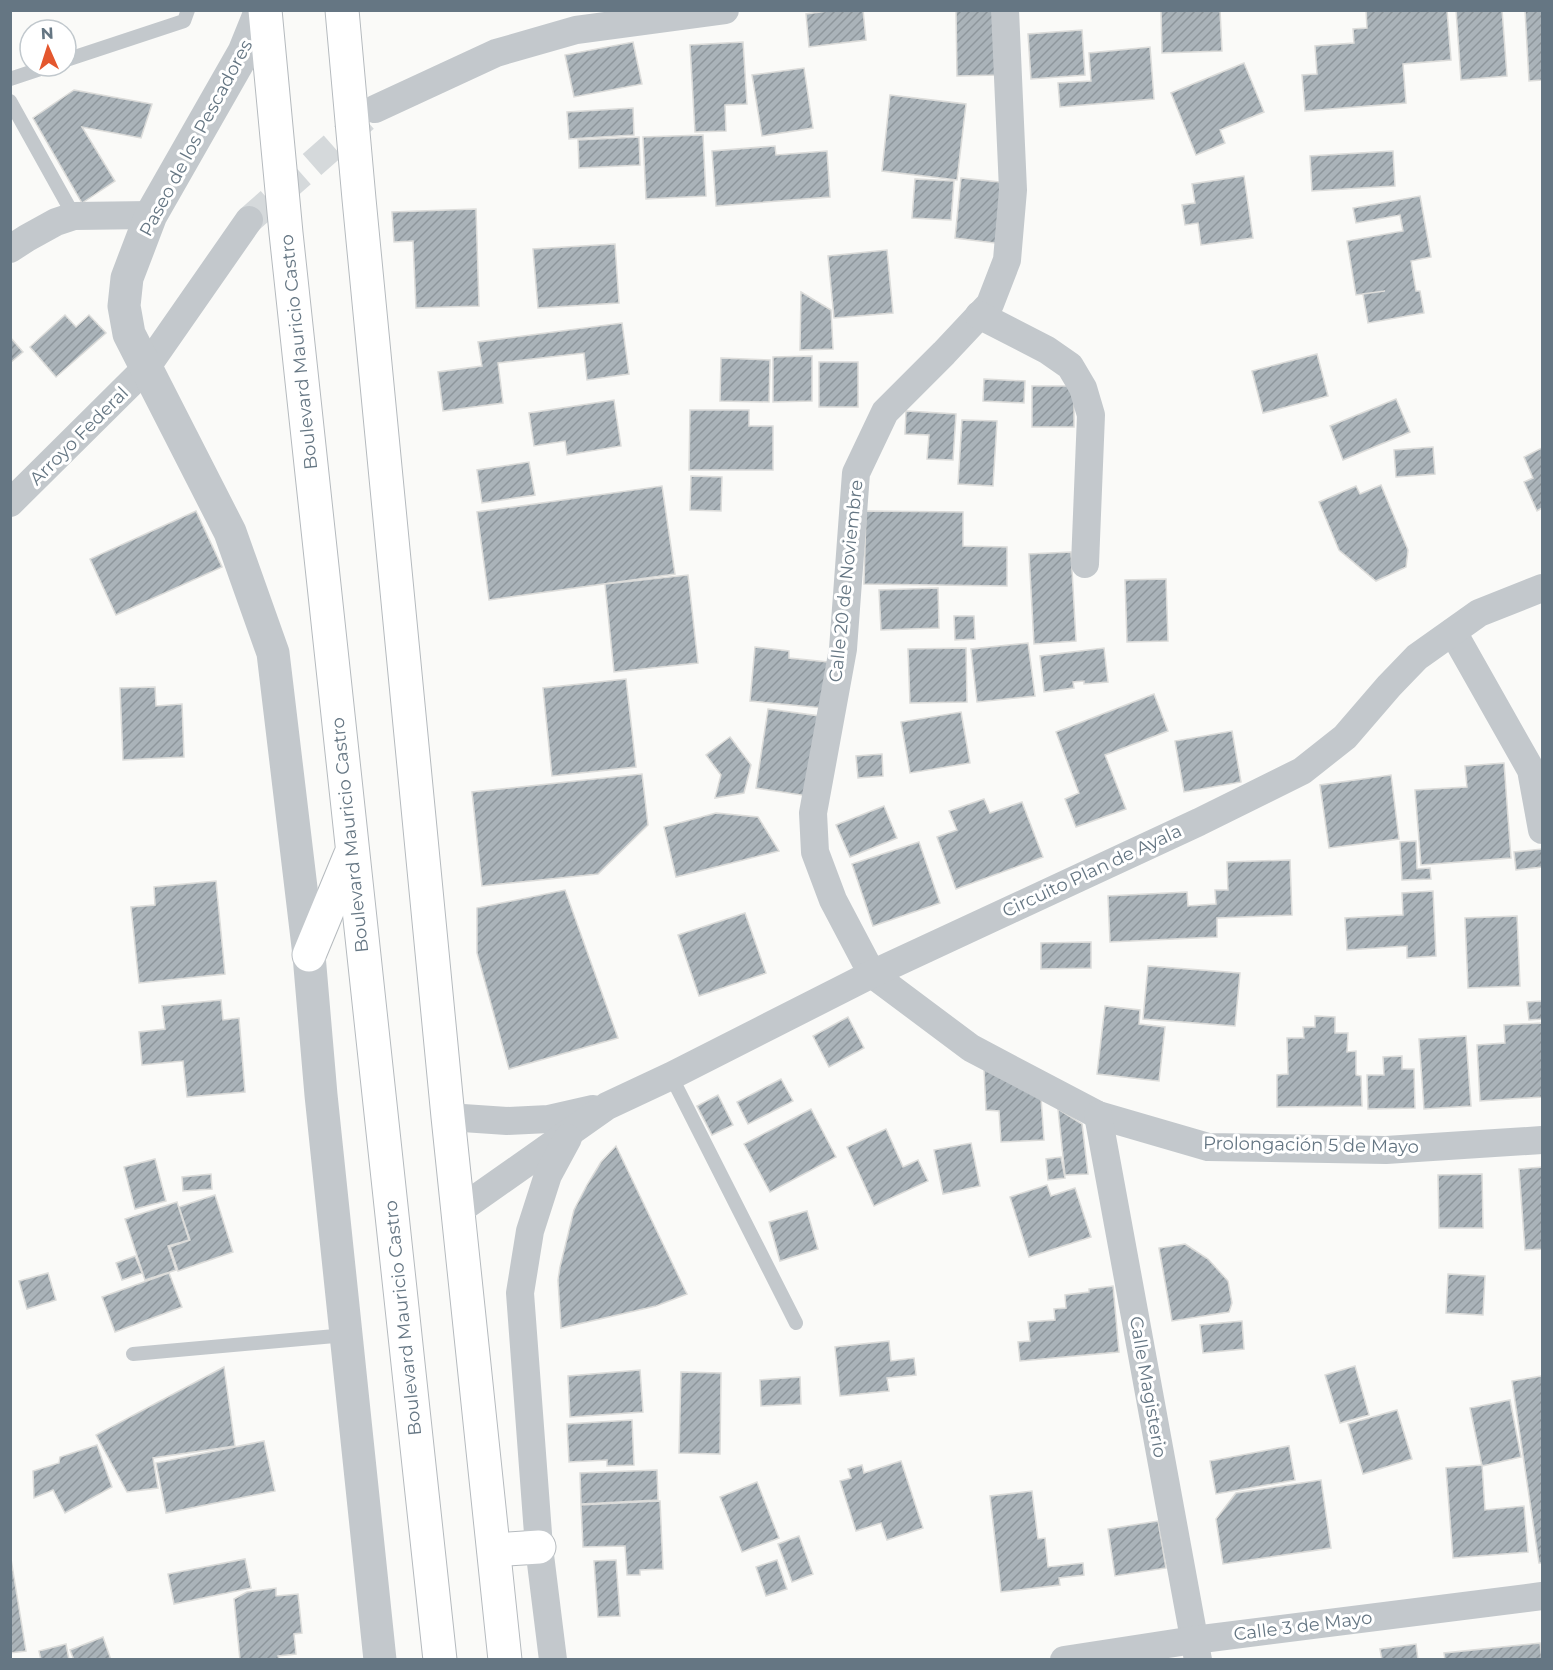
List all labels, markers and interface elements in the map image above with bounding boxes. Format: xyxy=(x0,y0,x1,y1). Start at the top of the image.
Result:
north arrow xyxy=(18,18,78,78)
text: N xyxy=(40,24,54,43)
street label: Paseo de los Pescadores xyxy=(135,36,257,240)
street label: Boulevard Mauricio Castro xyxy=(276,233,322,471)
street label: Arroyo Federal xyxy=(25,382,133,490)
street label: Calle 20 de Noviembre xyxy=(824,479,868,683)
street label: Boulevard Mauricio Castro xyxy=(327,716,373,954)
street label: Circuito Plan de Ayala xyxy=(999,820,1185,922)
street label: Prolongación 5 de Mayo xyxy=(1203,1132,1419,1158)
street label: Boulevard Mauricio Castro xyxy=(380,1199,426,1437)
street label: Calle Magisterio xyxy=(1125,1315,1171,1459)
street label: Calle 3 de Mayo xyxy=(1232,1607,1374,1645)

